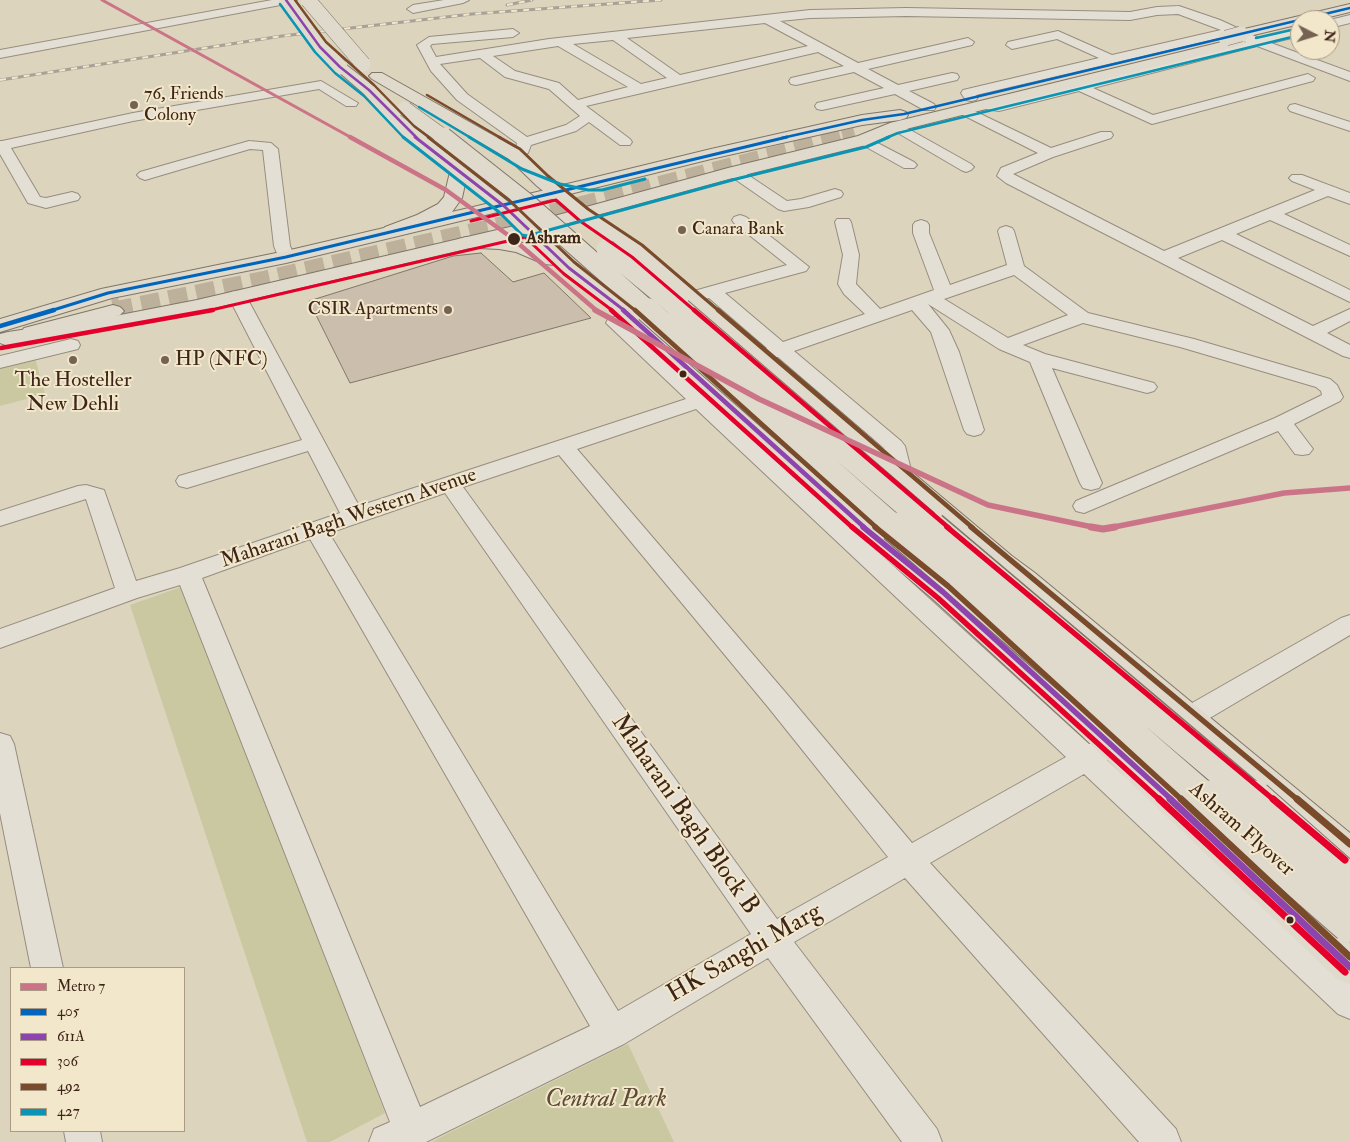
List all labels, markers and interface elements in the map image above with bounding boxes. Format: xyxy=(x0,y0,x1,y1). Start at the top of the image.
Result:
north arrow xyxy=(1290,10,1340,60)
text: N xyxy=(1320,29,1338,43)
place label: 76, Friends Colony xyxy=(144,84,223,126)
marker: 76, Friends Colony xyxy=(128,99,140,111)
place label: Canara Bank xyxy=(692,219,784,241)
marker: Canara Bank xyxy=(676,224,688,236)
place label: Ashram xyxy=(526,228,581,250)
marker: Ashram xyxy=(506,231,522,247)
place label: CSIR Apartments xyxy=(308,299,438,321)
marker: CSIR Apartments xyxy=(442,304,454,316)
place label: HP (NFC) xyxy=(175,347,268,373)
marker: The Hosteller New Dehli xyxy=(67,354,79,366)
marker: HP (NFC) xyxy=(159,354,171,366)
place label: The Hosteller New Dehli xyxy=(15,368,131,418)
unlabelled marker xyxy=(678,369,688,379)
street label: Maharani Bagh Western Avenue xyxy=(218,463,480,575)
street label: Maharani Bagh Block B xyxy=(604,709,764,921)
street label: Ashram Flyover xyxy=(1183,777,1299,883)
street label: HK Sanghi Marg xyxy=(662,898,828,1010)
unlabelled marker xyxy=(1285,915,1295,925)
legend xyxy=(10,967,185,1132)
text: Metro 7 xyxy=(57,977,105,996)
text: 405 xyxy=(57,1002,79,1021)
text: 611A xyxy=(57,1027,85,1046)
text: 306 xyxy=(57,1052,78,1071)
text: 492 xyxy=(57,1077,80,1096)
park label: Central Park xyxy=(545,1086,667,1116)
text: 427 xyxy=(57,1102,80,1121)

